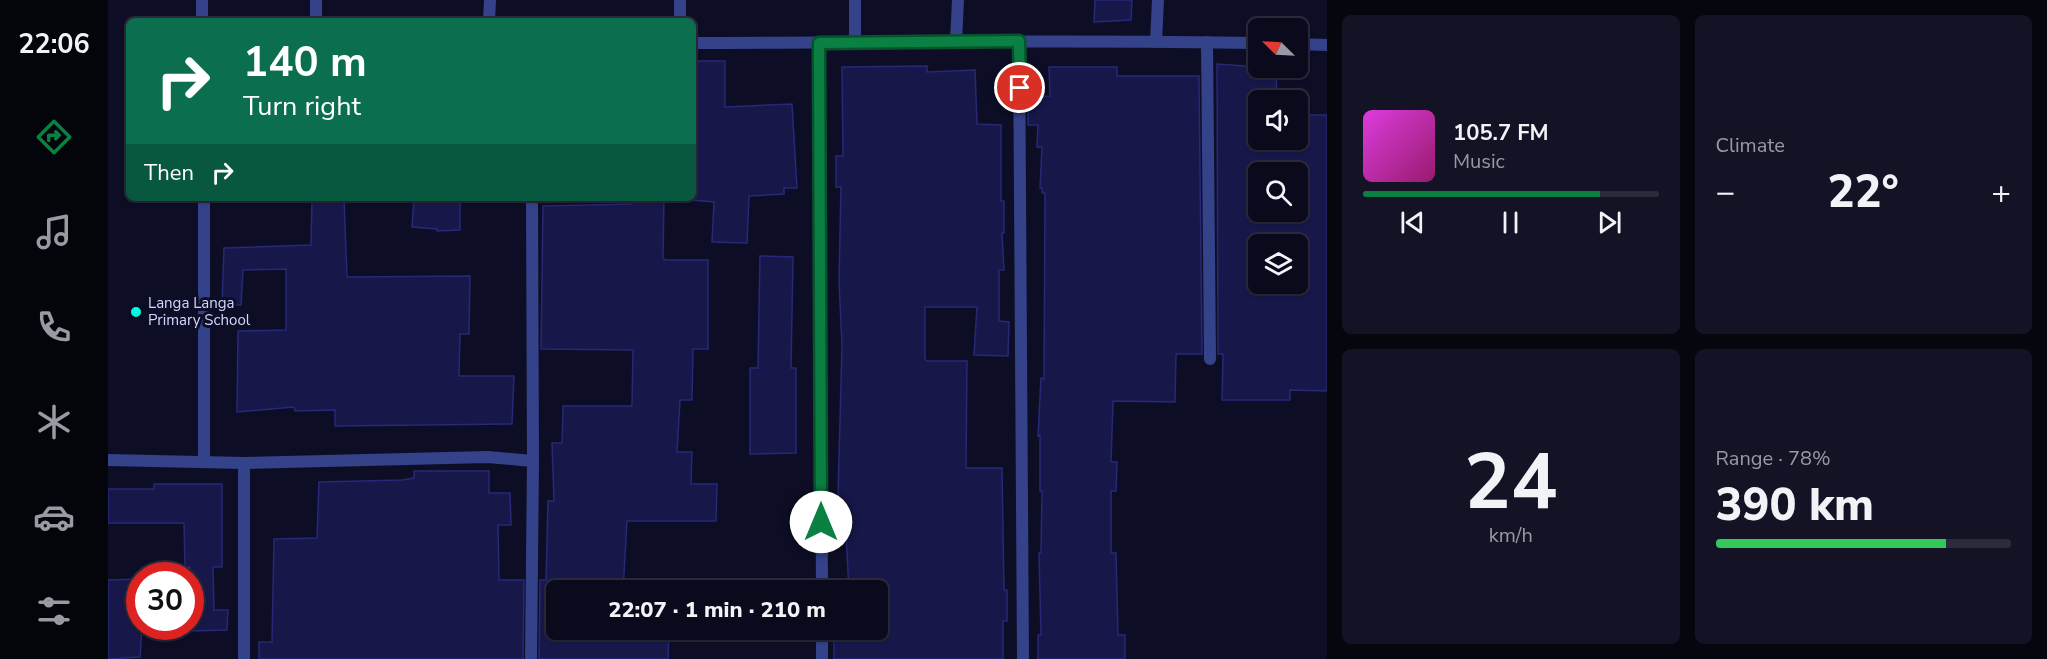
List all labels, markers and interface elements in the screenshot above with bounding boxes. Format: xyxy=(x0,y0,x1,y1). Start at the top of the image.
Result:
north arrow xyxy=(1248,18,1308,78)
map controls xyxy=(1248,18,1308,294)
text: 22:06 xyxy=(18,26,90,63)
text: 140 m xyxy=(243,34,367,91)
icon: right xyxy=(144,42,222,120)
pin xyxy=(994,62,1045,113)
icon: arrive xyxy=(1003,71,1036,104)
text: Turn right xyxy=(243,88,361,125)
button: sound xyxy=(1248,90,1308,150)
icon: directions xyxy=(33,116,75,158)
text: 105.7 FM xyxy=(1453,118,1549,148)
text: Climate xyxy=(1716,132,1785,159)
text: Music xyxy=(1453,148,1505,175)
icon: right xyxy=(206,156,239,189)
text: Then xyxy=(144,158,194,188)
button: search xyxy=(1248,162,1308,222)
text: 22° xyxy=(1828,162,1899,223)
text: − xyxy=(1716,170,1735,215)
text: + xyxy=(1991,170,2011,215)
icon: previous xyxy=(1396,206,1429,239)
icon: pause xyxy=(1494,206,1527,239)
icon: next xyxy=(1593,206,1626,239)
icon: music xyxy=(33,211,75,253)
button: layers xyxy=(1248,234,1308,294)
place label: Langa Langa Primary School xyxy=(148,293,251,330)
marker: Langa Langa Primary School xyxy=(129,305,143,319)
icon: phone xyxy=(33,306,75,348)
icon: climate xyxy=(33,401,75,443)
text: 24 xyxy=(1464,429,1558,536)
text: Range · 78% xyxy=(1716,445,1831,472)
text: 390 km xyxy=(1716,475,1874,536)
position arrow xyxy=(789,490,853,554)
icon: car xyxy=(33,496,75,538)
text: km/h xyxy=(1489,522,1533,549)
speed limit sign: 30 xyxy=(126,562,204,640)
icon: filters xyxy=(33,590,75,632)
text: 22:07 · 1 min · 210 m xyxy=(608,595,826,625)

